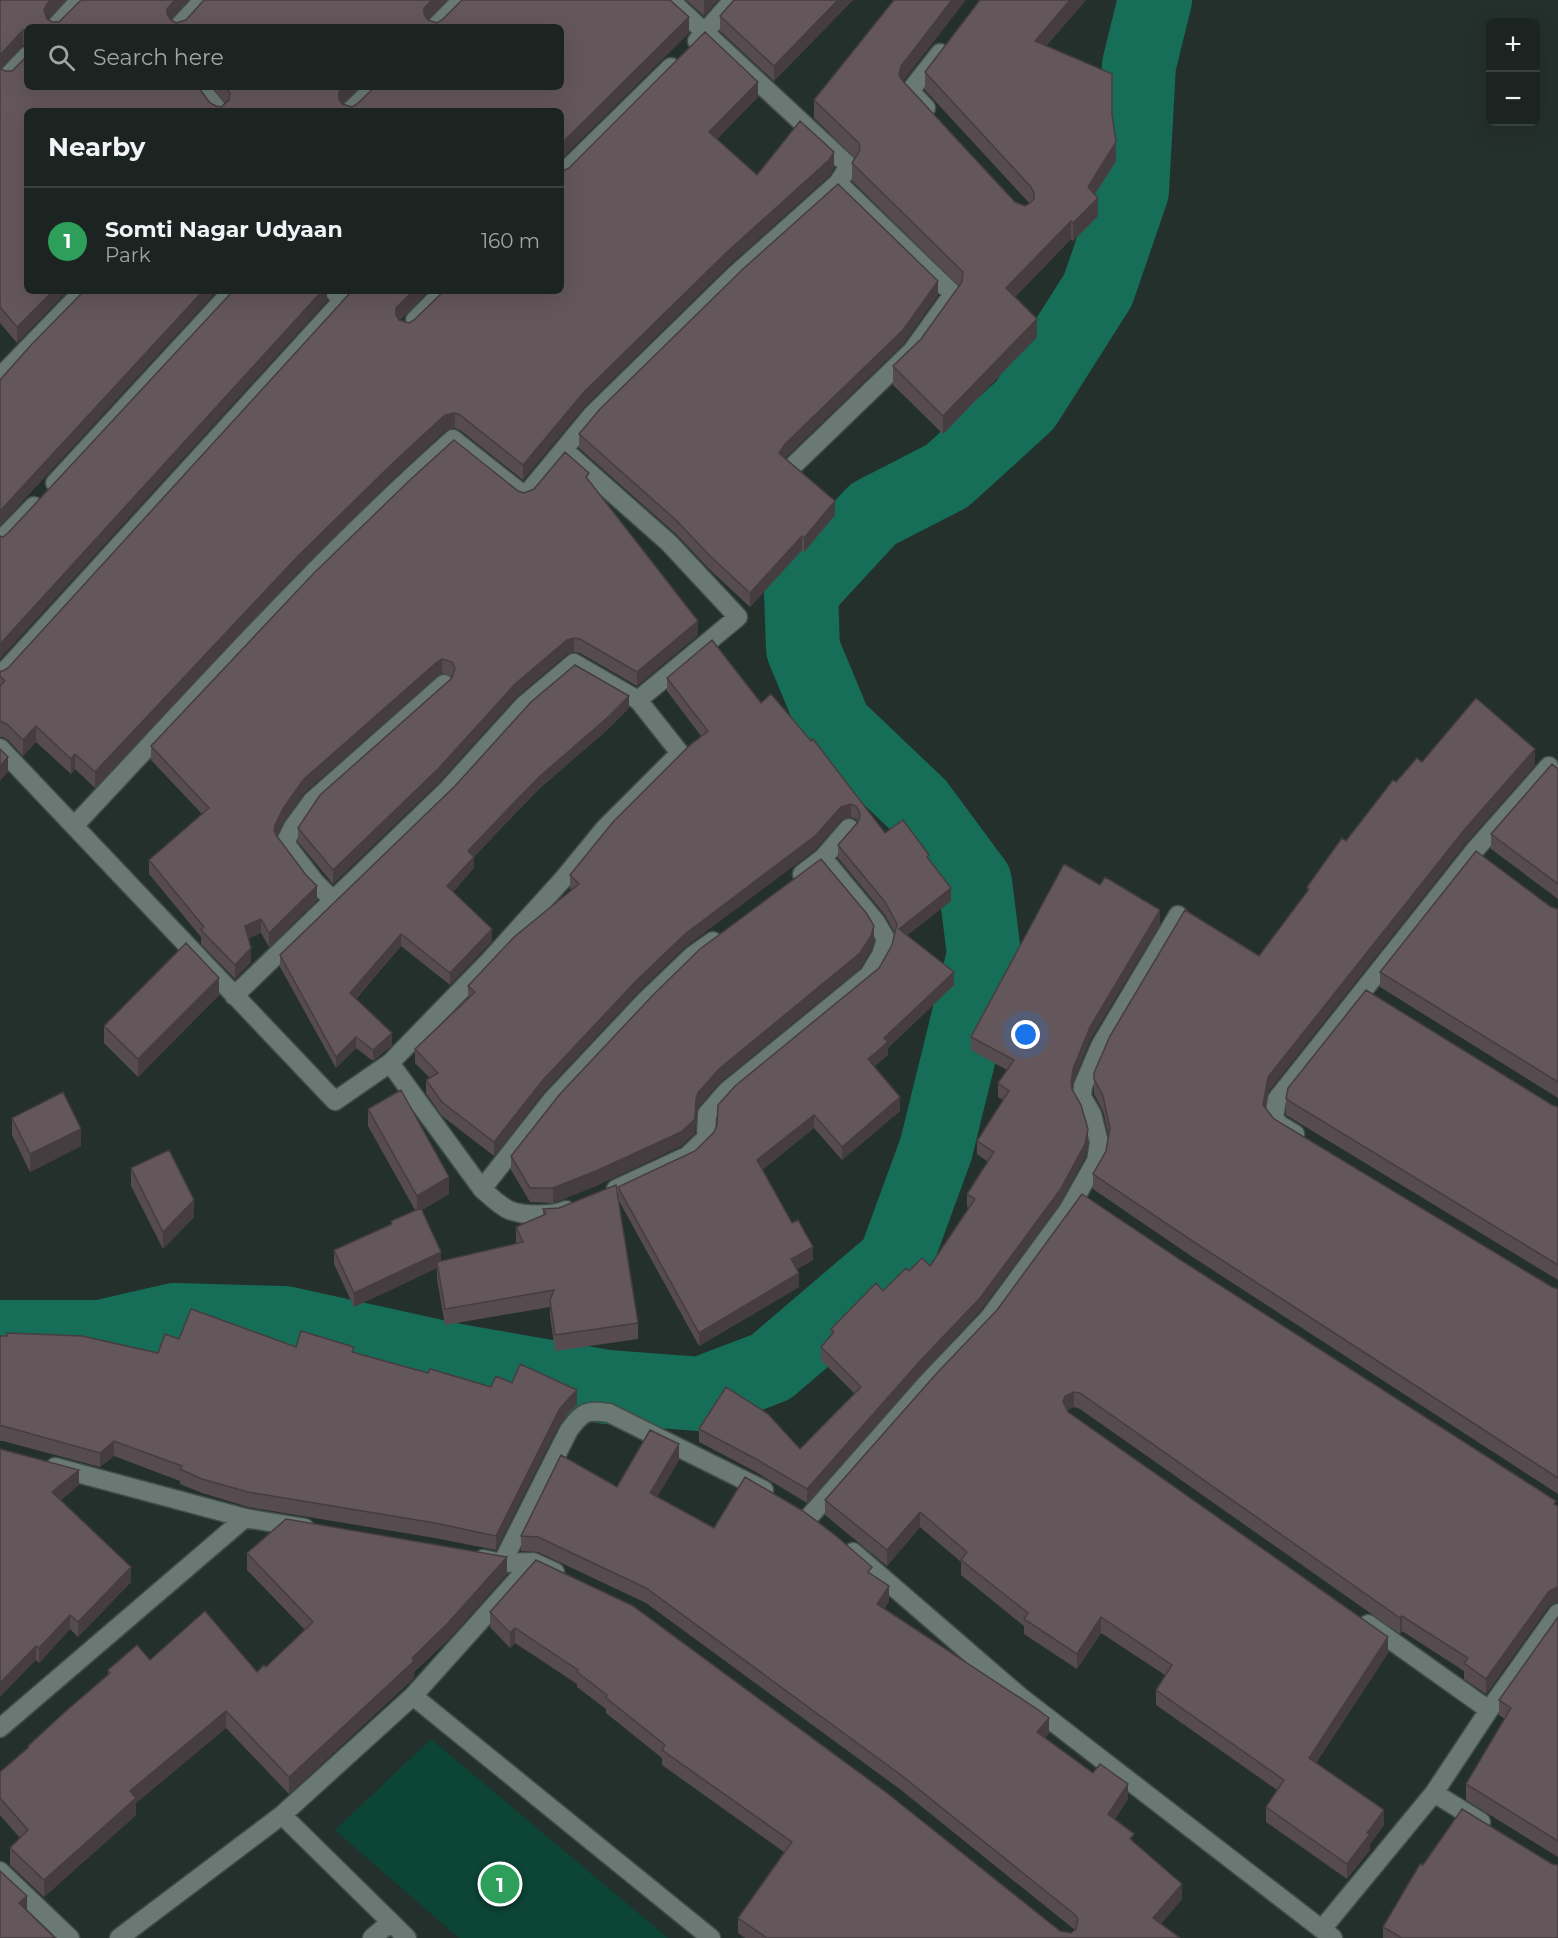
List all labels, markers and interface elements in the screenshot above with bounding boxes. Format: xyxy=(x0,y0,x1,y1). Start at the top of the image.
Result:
map controls xyxy=(1486,18,1540,126)
button: + xyxy=(1486,18,1540,72)
search box xyxy=(24,24,564,90)
icon: search xyxy=(45,41,78,74)
text: Search here xyxy=(93,44,224,71)
button: − xyxy=(1486,72,1540,126)
text: Nearby xyxy=(48,131,145,163)
text: Somti Nagar Udyaan xyxy=(105,216,343,243)
text: 1 xyxy=(64,229,71,253)
text: 160 m xyxy=(481,229,540,253)
text: Park xyxy=(105,243,151,267)
your location xyxy=(1011,1020,1040,1049)
pin: 1 xyxy=(480,1862,520,1906)

